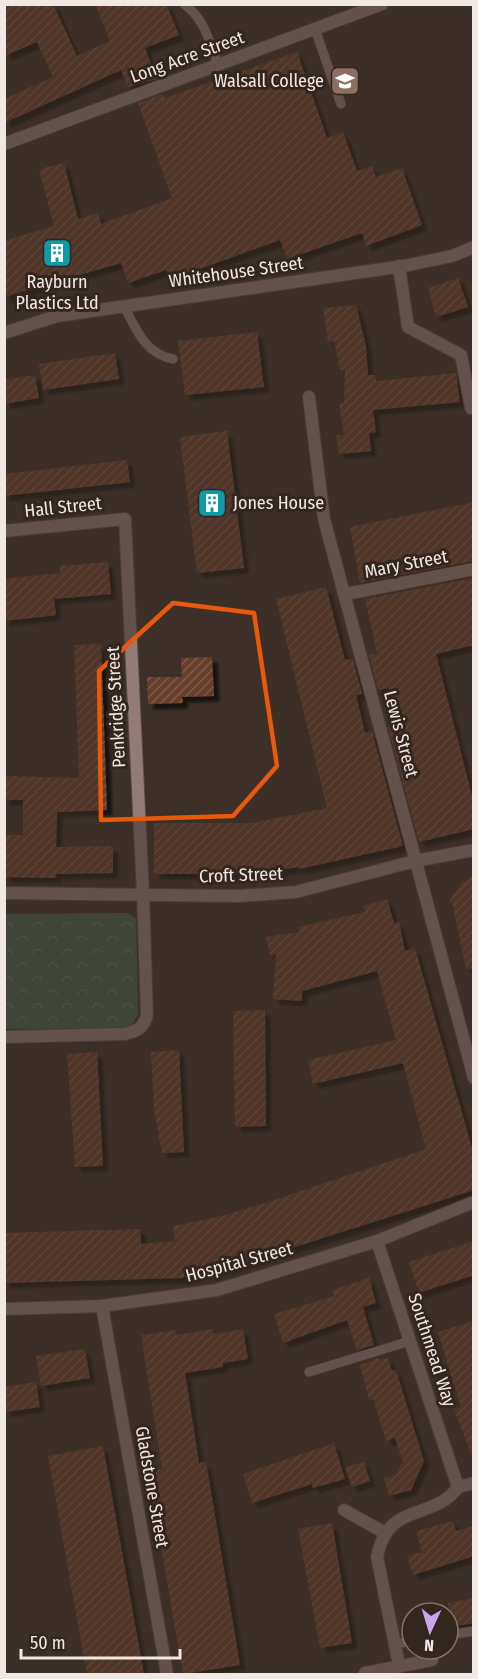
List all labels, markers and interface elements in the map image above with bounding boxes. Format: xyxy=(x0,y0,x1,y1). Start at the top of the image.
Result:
street label: Long Acre Street xyxy=(127,26,247,88)
school or university icon: Walsall College xyxy=(329,65,361,97)
place label: Walsall College xyxy=(214,70,324,92)
building icon: Rayburn Plastics Ltd xyxy=(41,237,73,269)
street label: Whitehouse Street xyxy=(167,252,305,292)
place label: Rayburn Plastics Ltd xyxy=(15,271,99,314)
building icon: Jones House xyxy=(196,487,228,519)
street label: Hall Street xyxy=(23,492,103,522)
place label: Jones House xyxy=(233,492,324,514)
street label: Mary Street xyxy=(362,545,450,583)
street label: Penkridge Street xyxy=(102,646,130,768)
street label: Lewis Street xyxy=(379,688,423,780)
street label: Croft Street xyxy=(199,863,283,887)
street label: Hospital Street xyxy=(183,1237,295,1287)
street label: Southmead Way xyxy=(403,1290,461,1410)
street label: Gladstone Street xyxy=(130,1424,174,1550)
north arrow xyxy=(400,1601,460,1661)
scale bar xyxy=(21,1622,180,1660)
text: 50 m xyxy=(30,1632,66,1654)
text: N xyxy=(424,1636,434,1655)

